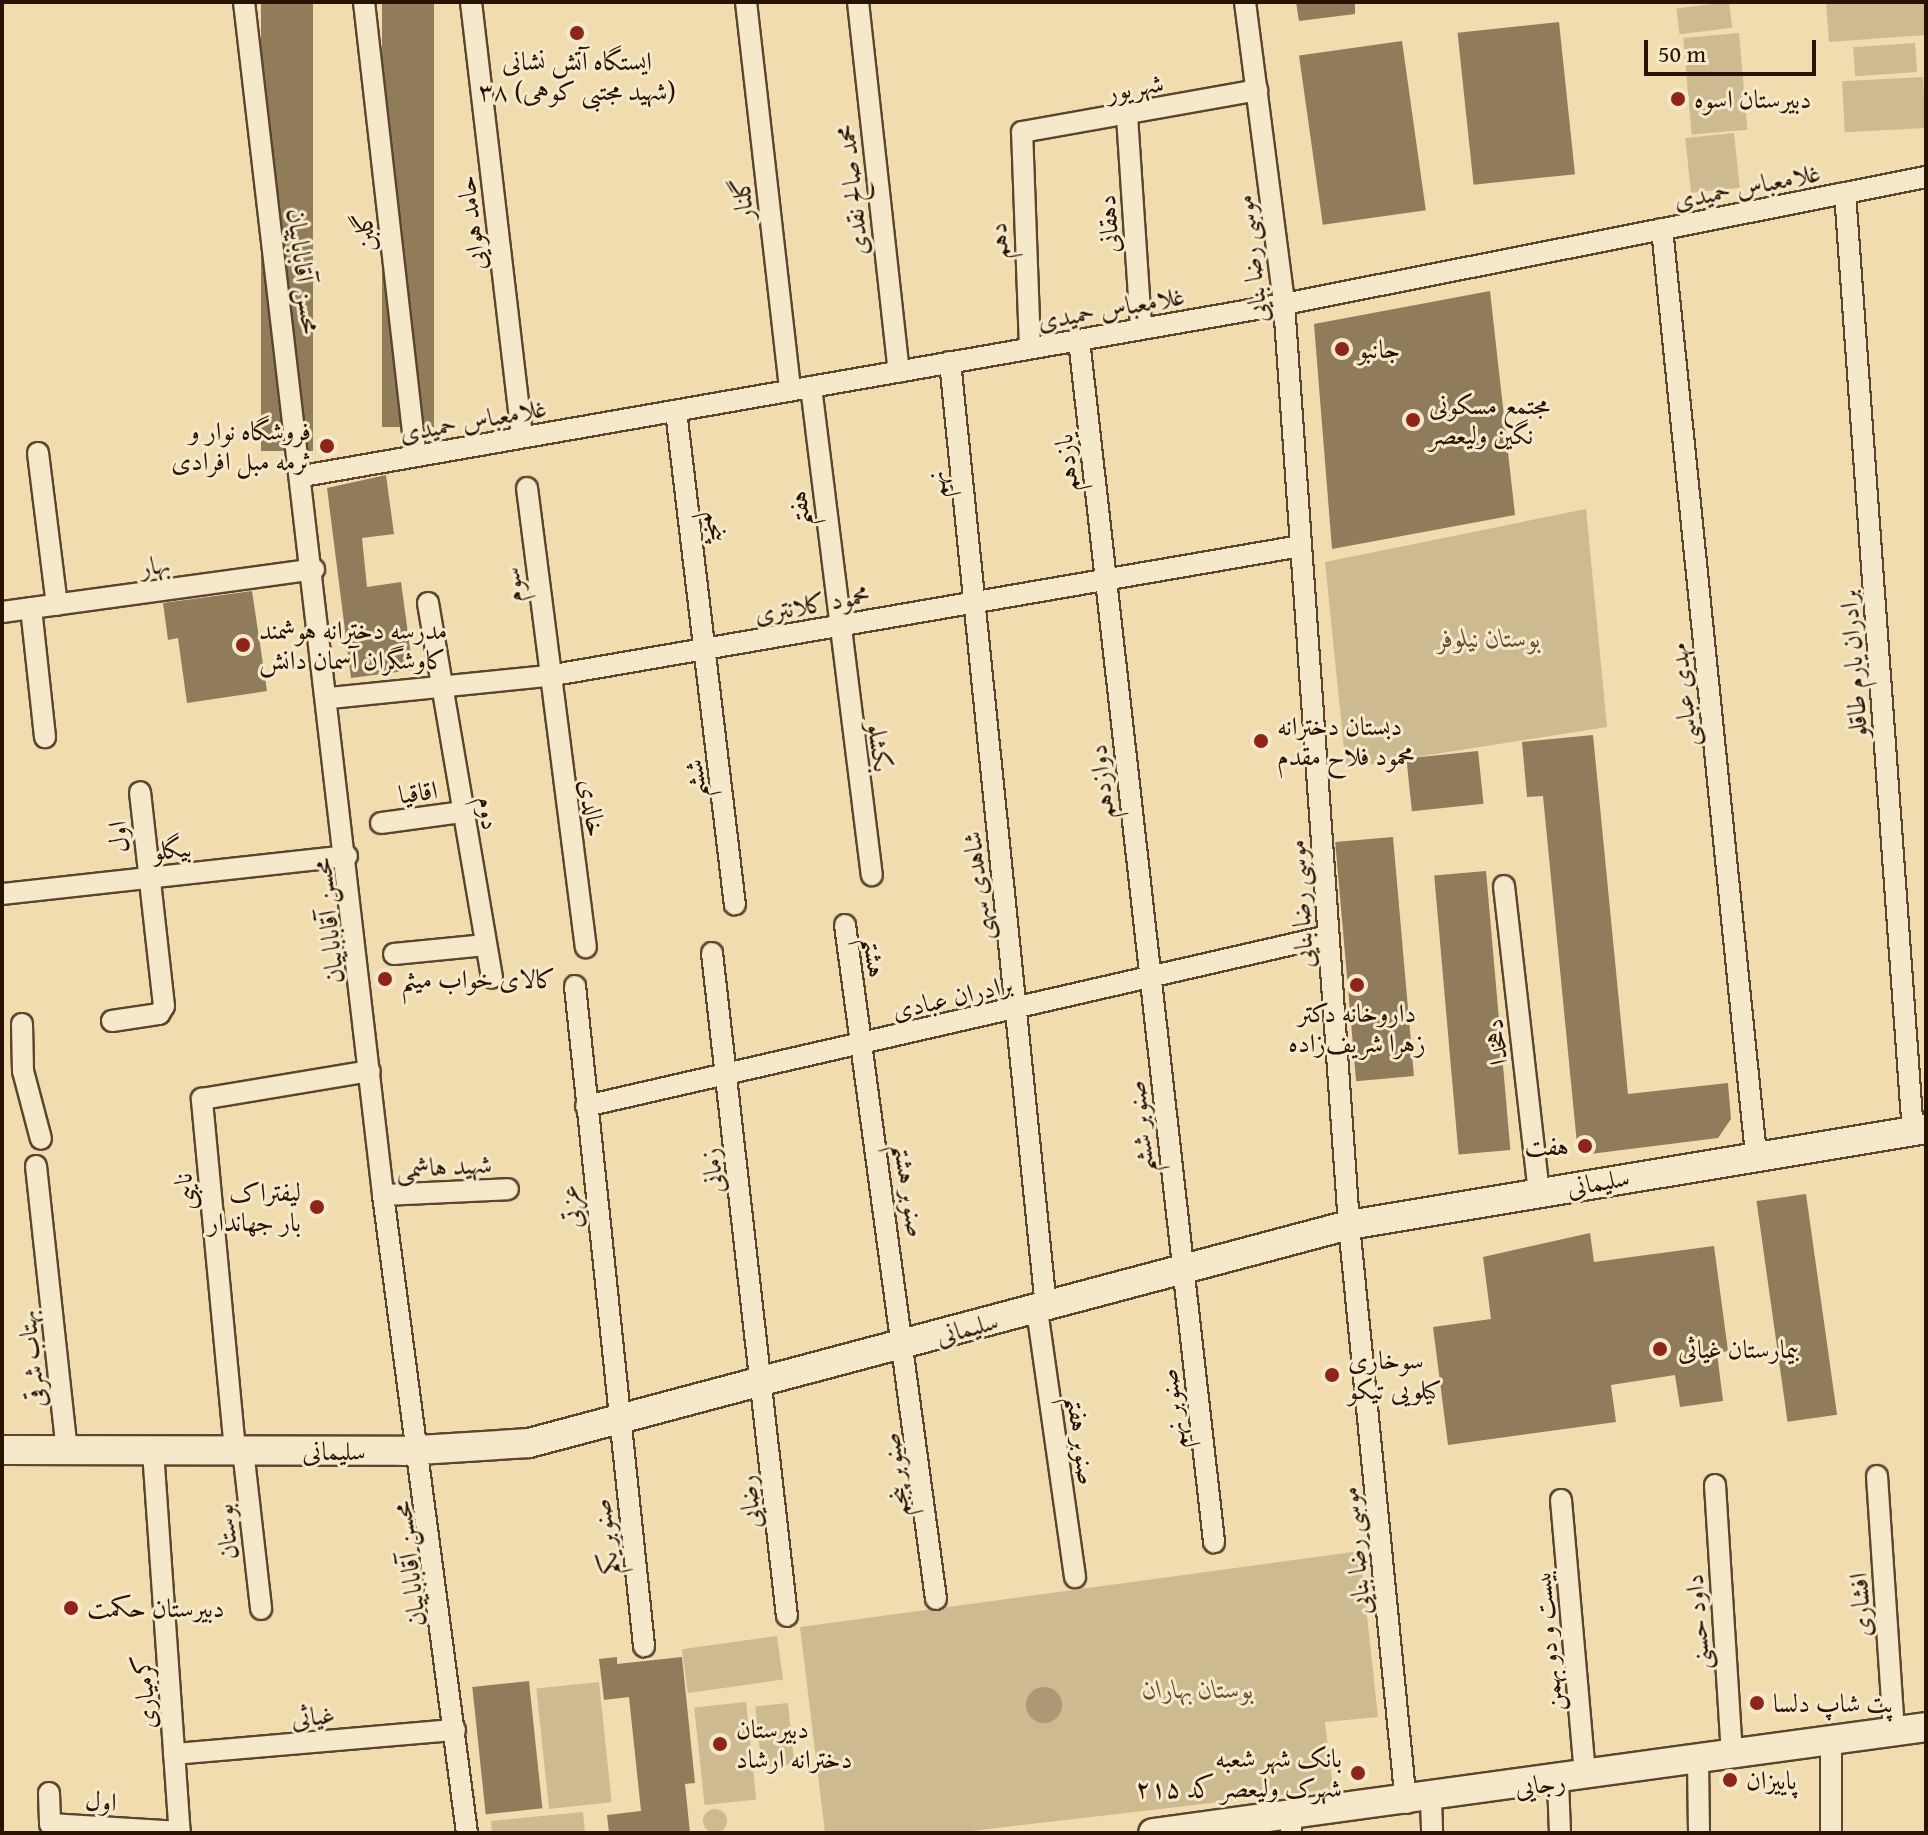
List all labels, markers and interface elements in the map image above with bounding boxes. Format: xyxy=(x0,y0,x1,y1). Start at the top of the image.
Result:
marker: ایستگاه آتش نشانی ۳۸ (شهید مجتبی کوهی) xyxy=(568,24,586,42)
scale bar xyxy=(1648,24,1820,74)
text: 50 m xyxy=(1658,36,1706,71)
place label: ایستگاه آتش نشانی ۳۸ (شهید مجتبی کوهی) xyxy=(478,45,676,106)
street label: شهریور xyxy=(1104,67,1166,107)
place label: دبیرستان اسوه xyxy=(1694,83,1812,115)
marker: دبیرستان اسوه xyxy=(1669,90,1687,108)
street label: محمد صالح نقدی xyxy=(830,123,874,257)
street label: غلامعباس حمیدی xyxy=(1671,156,1823,216)
street label: حامد هوایی xyxy=(450,174,492,272)
street label: گلنار xyxy=(724,176,760,222)
street label: موسی رضا بنایی xyxy=(1228,193,1274,325)
street label: دهقانی xyxy=(1090,194,1126,254)
street label: محسن آقاباباییان xyxy=(281,207,327,335)
street label: گلبن xyxy=(346,210,382,254)
street label: دهم xyxy=(981,222,1015,260)
street label: غلامعباس حمیدی xyxy=(1035,280,1187,336)
place label: جانبو xyxy=(1358,333,1400,365)
marker: جانبو xyxy=(1333,340,1351,358)
place label: مجتمع مسکونی نگین ولیعصر xyxy=(1429,389,1550,450)
street label: غلامعباس حمیدی xyxy=(397,392,549,448)
marker: مجتمع مسکونی نگین ولیعصر xyxy=(1404,411,1422,429)
place label: فروشگاه نوار و ثرمه مبل افرادی xyxy=(171,415,311,476)
street label: یازدهم xyxy=(1047,432,1085,494)
marker: فروشگاه نوار و ثرمه مبل افرادی xyxy=(318,437,336,455)
street label: نهم xyxy=(919,470,953,500)
street label: هفتم xyxy=(782,489,816,529)
street label: پنجم xyxy=(700,509,734,543)
street label: بهار xyxy=(138,547,172,583)
street label: سوم xyxy=(495,566,529,604)
street label: محمود کلانتری xyxy=(752,578,872,630)
street label: برادران یارم طاقلو xyxy=(1832,589,1874,739)
place label: مدرسه دخترانه هوشمند کاوشگران آسمان دانش xyxy=(259,614,447,676)
park label: بوستان نیلوفر xyxy=(1437,622,1541,654)
marker: مدرسه دخترانه هوشمند کاوشگران آسمان دانش xyxy=(234,636,252,654)
street label: مهدی عباسی xyxy=(1662,642,1704,748)
place label: دبستان دخترانه محمود فلاح مقدم xyxy=(1277,710,1415,772)
street label: بکشلو xyxy=(861,720,899,774)
marker: دبستان دخترانه محمود فلاح مقدم xyxy=(1252,732,1270,750)
street label: دوازدهم xyxy=(1082,743,1120,821)
street label: ششم xyxy=(677,758,713,800)
street label: اقاقیا xyxy=(396,774,440,810)
street label: خالدی xyxy=(574,777,612,839)
street label: دوم xyxy=(471,794,507,832)
street label: اول xyxy=(101,820,135,854)
street label: شاهدی سهی xyxy=(956,830,998,942)
street label: بیگلو xyxy=(151,831,193,867)
street label: موسی رضا بنایی xyxy=(1280,839,1320,969)
street label: محسن آقاباباییان xyxy=(306,857,350,985)
street label: هشتم xyxy=(857,934,893,980)
place label: کالای خواب میثم xyxy=(401,963,556,995)
street label: برادران عبادی xyxy=(889,968,1015,1026)
marker: کالای خواب میثم xyxy=(376,970,394,988)
marker: داروخانه دکتر زهرا شریف‌زاده xyxy=(1348,976,1366,994)
place label: داروخانه دکتر زهرا شریف‌زاده xyxy=(1288,997,1426,1058)
street label: دهخدا xyxy=(1478,1017,1514,1067)
street label: صنوبر ششم xyxy=(1120,1079,1160,1175)
place label: هفت xyxy=(1524,1130,1569,1162)
marker: هفت xyxy=(1576,1137,1594,1155)
street label: صنوبر هشتم xyxy=(887,1141,933,1239)
street label: زمانی xyxy=(694,1147,730,1195)
street label: شهید هاشمی xyxy=(395,1148,493,1184)
street label: سلیمانی xyxy=(1564,1161,1632,1203)
street label: نایبی xyxy=(167,1172,201,1212)
place label: لیفتراک بار جهاندار xyxy=(208,1176,301,1238)
street label: عزتی xyxy=(552,1184,588,1230)
marker: لیفتراک بار جهاندار xyxy=(308,1198,326,1216)
street label: سلیمانی xyxy=(932,1305,1002,1351)
street label: بهتاب شرقی xyxy=(10,1309,52,1409)
place label: بیمارستان غیاثی xyxy=(1678,1333,1799,1365)
marker: بیمارستان غیاثی xyxy=(1649,1338,1671,1360)
place label: سوخاری کیلویی تیکو xyxy=(1348,1344,1442,1406)
marker: سوخاری کیلویی تیکو xyxy=(1323,1366,1341,1384)
street label: صنوبر نهم xyxy=(1152,1367,1192,1451)
street label: صنوبر هفتم xyxy=(1060,1393,1104,1487)
street label: صنوبر پنجم xyxy=(874,1431,916,1519)
street label: سلیمانی xyxy=(302,1435,366,1467)
street label: رضایی xyxy=(731,1474,767,1530)
street label: موسی رضا بنایی xyxy=(1333,1485,1377,1617)
street label: صنوبر یکم xyxy=(585,1497,625,1577)
street label: محسن آقاباباییان xyxy=(386,1500,432,1628)
street label: بوستان xyxy=(208,1503,244,1561)
street label: بیست و دو بهمن xyxy=(1525,1569,1569,1713)
street label: افشاری xyxy=(1842,1572,1878,1638)
street label: داود حسنی xyxy=(1678,1573,1716,1671)
place label: دبیرستان حکمت xyxy=(87,1592,225,1624)
marker: دبیرستان حکمت xyxy=(62,1599,80,1617)
street label: کرمیاری xyxy=(126,1654,162,1730)
park label: بوستان بهاران xyxy=(1142,1673,1254,1705)
place label: پت شاپ دلسا xyxy=(1773,1687,1894,1719)
marker: پت شاپ دلسا xyxy=(1748,1694,1766,1712)
street label: غیاثی xyxy=(290,1699,336,1733)
place label: دبیرستان دخترانه ارشاد xyxy=(736,1713,852,1774)
marker: دبیرستان دخترانه ارشاد xyxy=(711,1735,729,1753)
place label: بانک شهر شعبه شهرک ولیعصر کد ۲۱۵ xyxy=(1135,1742,1342,1804)
marker: بانک شهر شعبه شهرک ولیعصر کد ۲۱۵ xyxy=(1349,1764,1367,1782)
place label: پاییزان xyxy=(1746,1764,1797,1796)
street label: رجایی xyxy=(1512,1765,1568,1803)
marker: پاییزان xyxy=(1721,1771,1739,1789)
street label: اول xyxy=(84,1784,118,1818)

